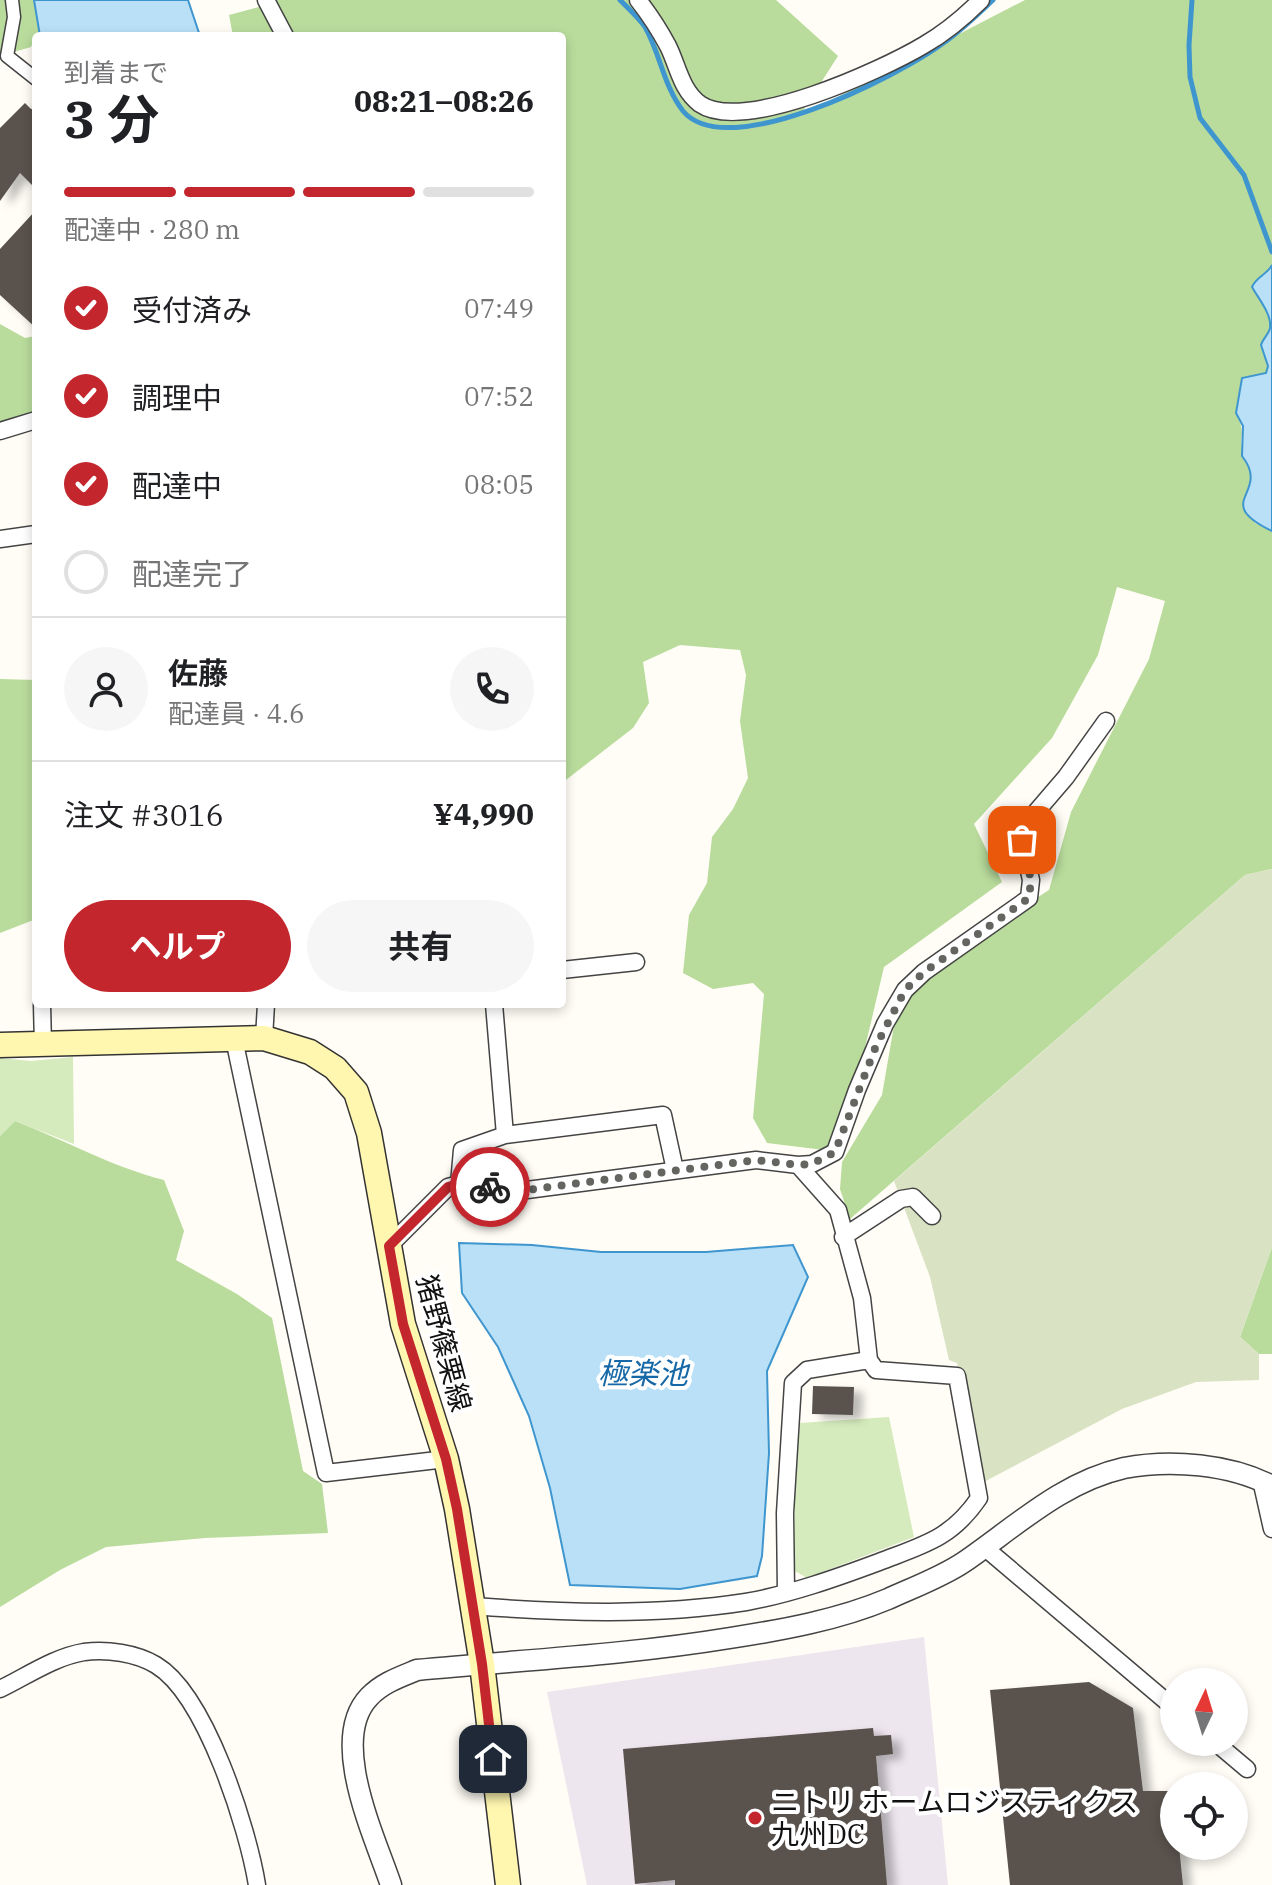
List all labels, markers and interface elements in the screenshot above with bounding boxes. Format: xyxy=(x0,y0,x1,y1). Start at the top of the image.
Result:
text: 到着まで xyxy=(64,55,168,89)
text: 08:21–08:26 xyxy=(354,81,534,120)
text: 3 分 xyxy=(64,85,159,152)
text: 配達中 · 280 m xyxy=(64,212,240,246)
icon: check xyxy=(64,286,108,330)
text: 受付済み xyxy=(132,290,252,329)
text: 07:49 xyxy=(464,291,534,325)
icon: check xyxy=(64,374,108,418)
text: 調理中 xyxy=(132,378,222,417)
text: 07:52 xyxy=(464,379,534,413)
icon: check xyxy=(64,462,108,506)
text: 配達中 xyxy=(132,466,222,505)
text: 08:05 xyxy=(464,467,534,501)
text: 配達完了 xyxy=(132,554,252,593)
button: person xyxy=(64,647,148,731)
button: phone xyxy=(450,647,534,731)
text: 佐藤 xyxy=(168,653,228,692)
text: 配達員 · 4.6 xyxy=(168,696,305,730)
text: ¥4,990 xyxy=(433,794,534,833)
text: 注文 #3016 xyxy=(64,795,224,834)
pin xyxy=(988,806,1056,874)
icon: bag xyxy=(1000,818,1044,862)
button: ヘルプ xyxy=(64,900,291,992)
button: 共有 xyxy=(307,900,534,992)
courier xyxy=(450,1147,530,1227)
icon: bike xyxy=(468,1165,512,1209)
street label: 猪野篠栗線 xyxy=(408,1270,480,1415)
water label: 極楽池 xyxy=(598,1353,691,1392)
north arrow xyxy=(1160,1668,1248,1756)
map controls xyxy=(1160,1668,1248,1860)
pin xyxy=(459,1725,527,1793)
icon: home xyxy=(471,1737,515,1781)
button: locate xyxy=(1160,1772,1248,1860)
place label: ニトリ ホームロジスティクス 九州DC xyxy=(771,1783,1138,1852)
marker: ニトリ ホームロジスティクス 九州DC xyxy=(746,1809,764,1827)

